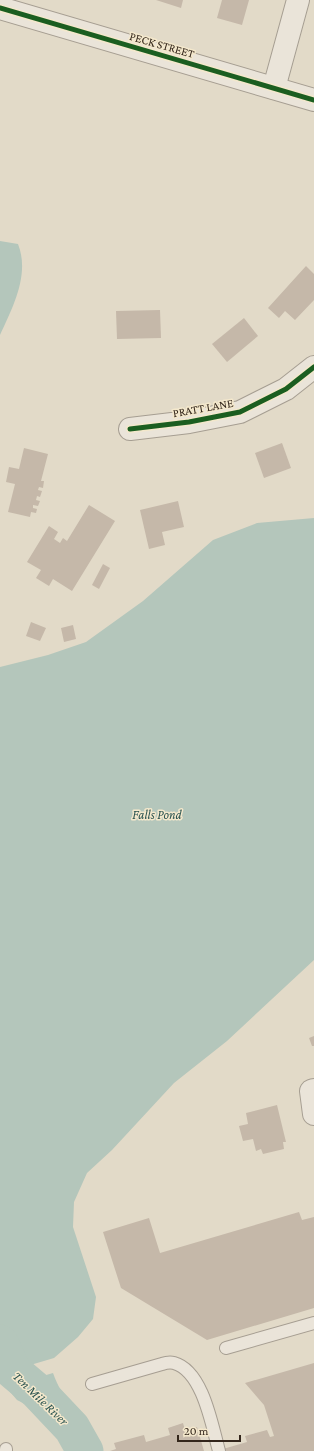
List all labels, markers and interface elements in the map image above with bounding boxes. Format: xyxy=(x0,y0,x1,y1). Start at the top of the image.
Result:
street label: PECK STREET xyxy=(128,29,197,61)
street label: PRATT LANE xyxy=(172,396,235,420)
water label: Falls Pond xyxy=(132,807,183,822)
water label: Ten Mile River xyxy=(10,1368,72,1429)
scale bar xyxy=(178,1417,240,1443)
text: 20 m xyxy=(184,1424,209,1438)

